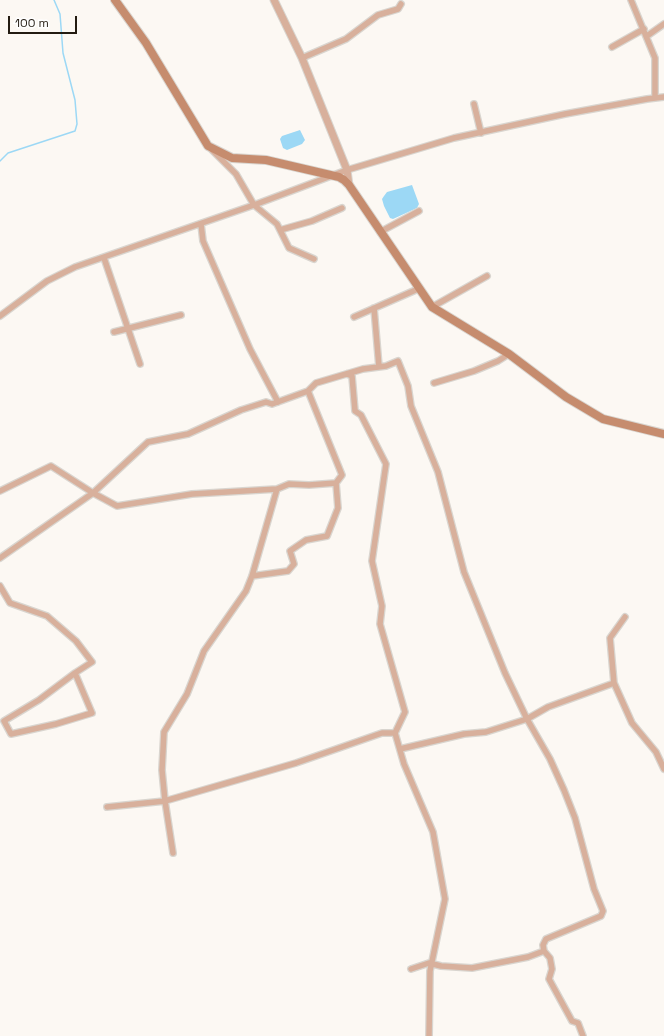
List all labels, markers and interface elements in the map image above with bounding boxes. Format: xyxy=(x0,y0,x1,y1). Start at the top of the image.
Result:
scale bar xyxy=(10,8,79,34)
text: 100 m xyxy=(15,15,49,31)

